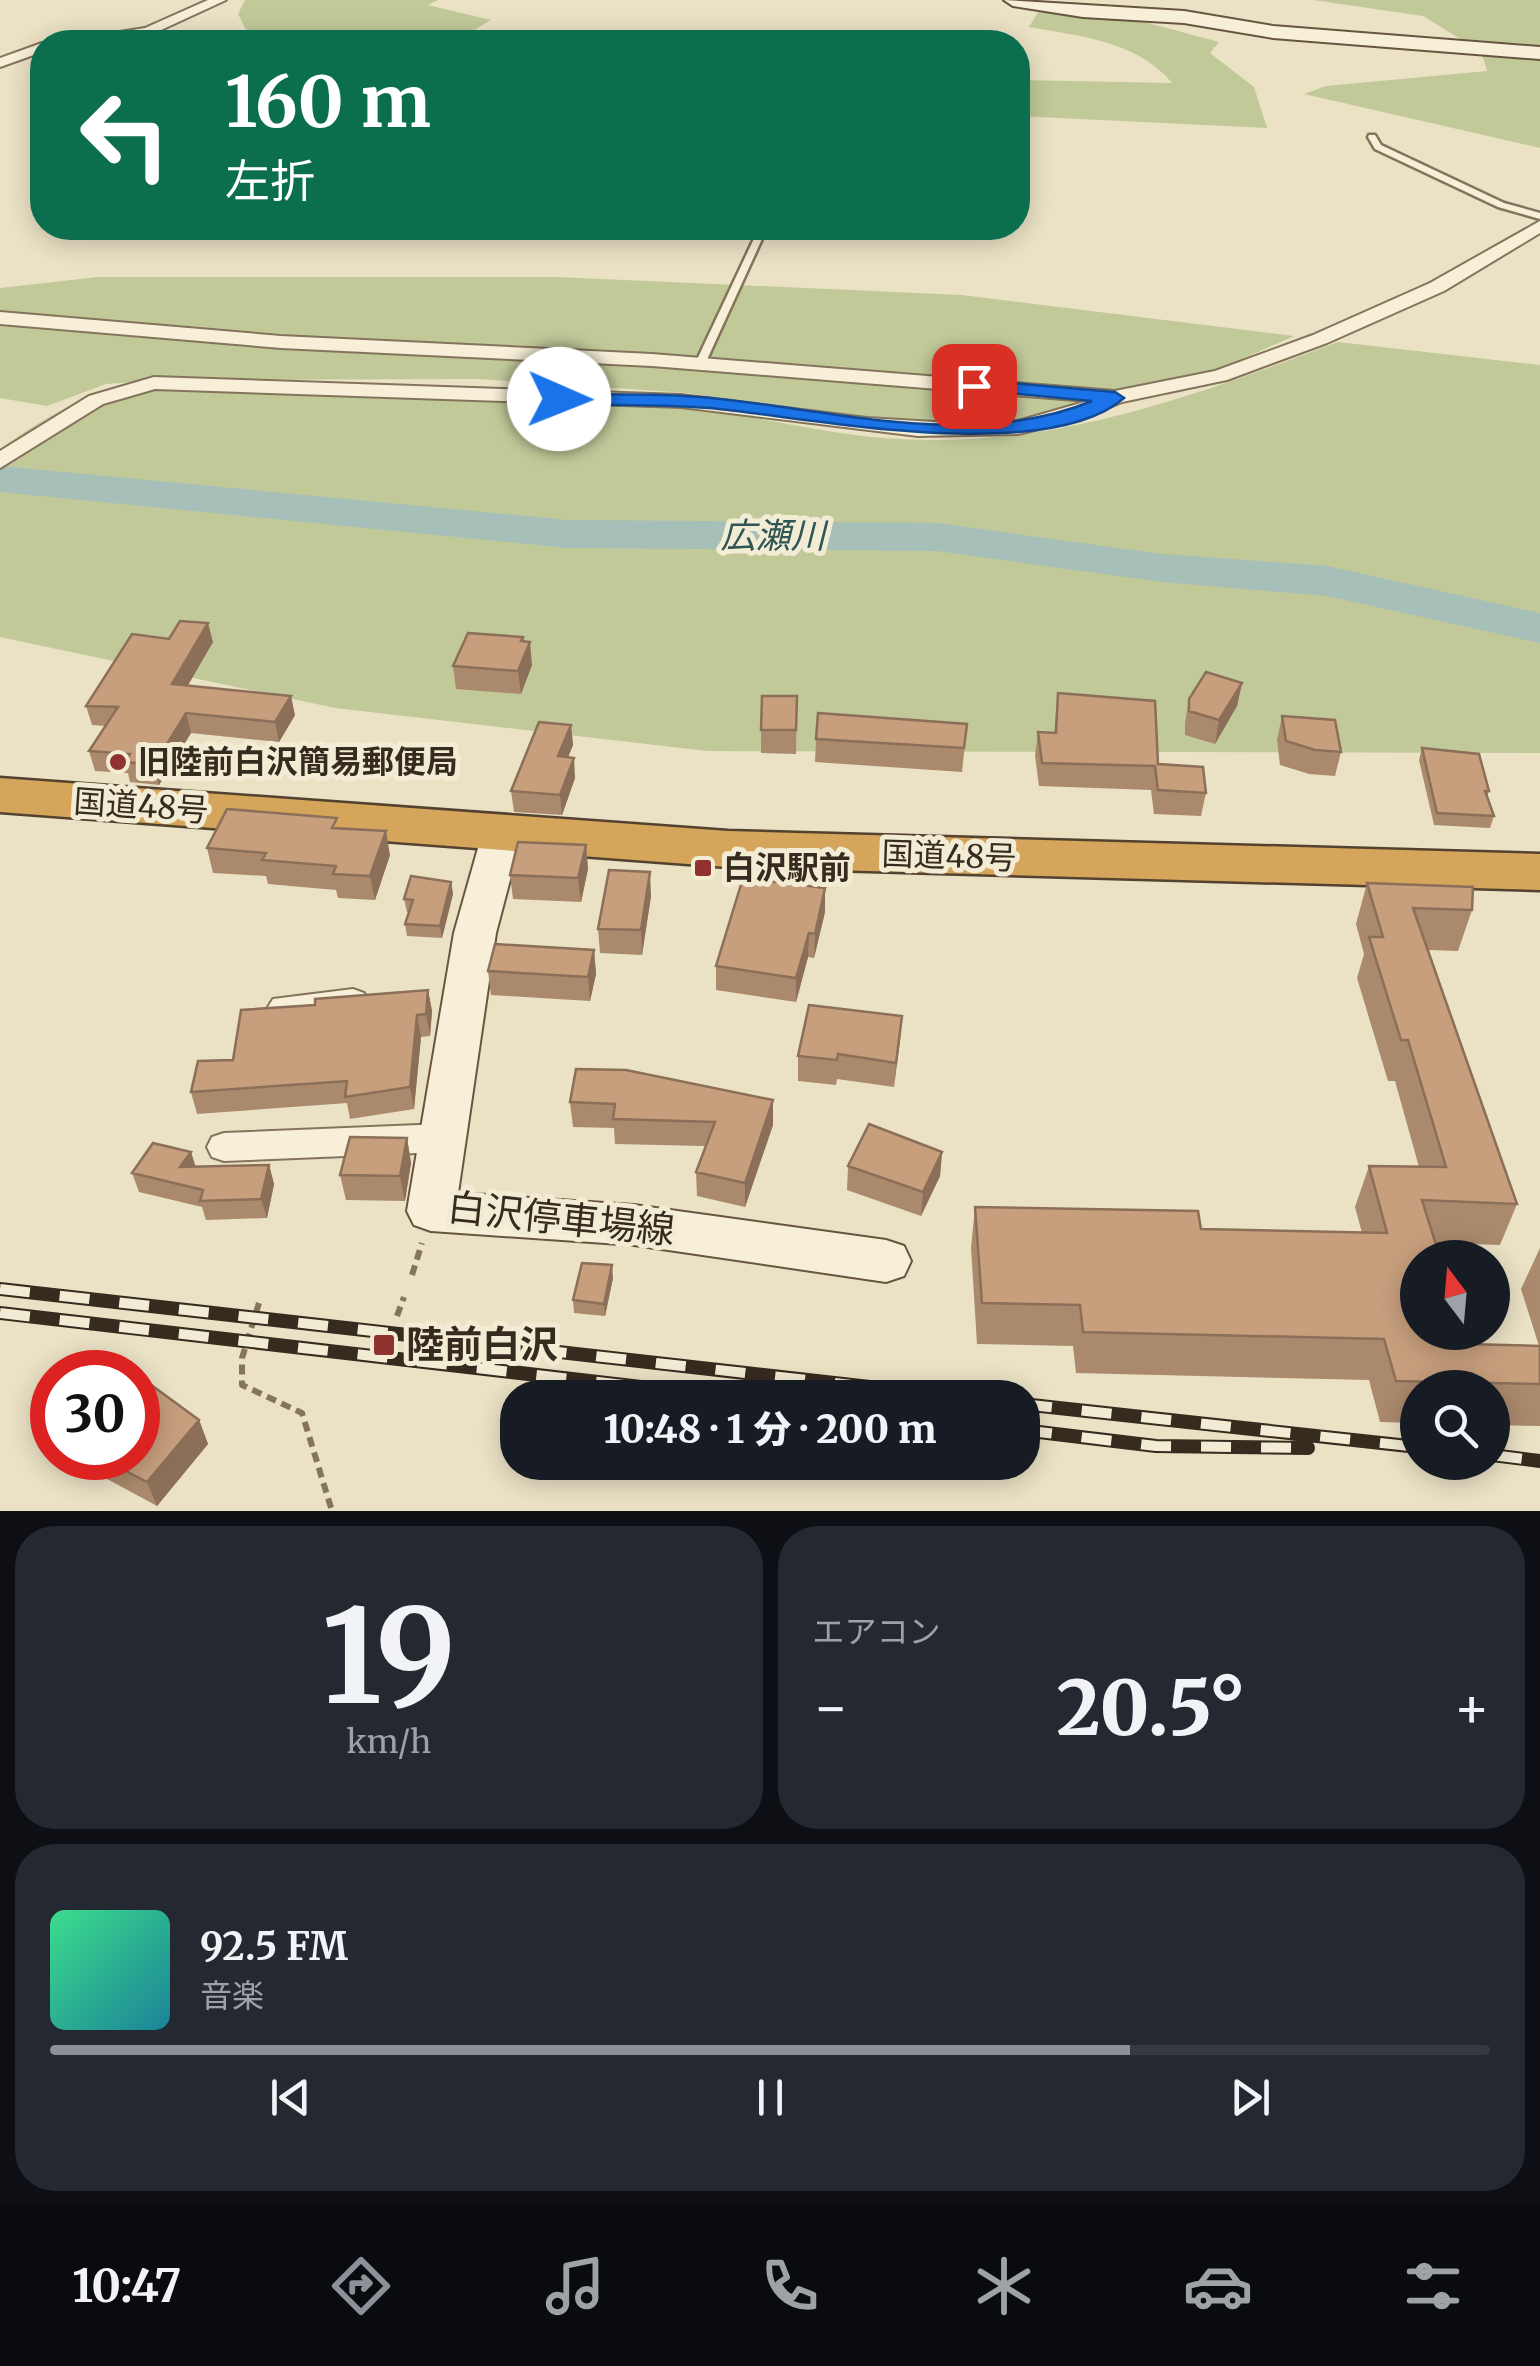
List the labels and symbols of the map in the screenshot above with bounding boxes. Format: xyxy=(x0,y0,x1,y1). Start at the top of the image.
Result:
pin xyxy=(932,344,1017,429)
position arrow xyxy=(507,347,611,451)
water label: 広瀬川 xyxy=(720,514,829,558)
place label: 旧陸前白沢簡易郵便局 xyxy=(138,742,458,782)
marker: 旧陸前白沢簡易郵便局 xyxy=(107,751,129,773)
street label: 国道48号 xyxy=(72,781,210,831)
street label: 国道48号 xyxy=(881,834,1017,878)
place label: 白沢駅前 xyxy=(723,848,851,888)
marker: 白沢駅前 xyxy=(692,857,714,879)
street label: 白沢停車場線 xyxy=(445,1183,677,1254)
north arrow xyxy=(1400,1240,1510,1350)
place label: 陸前白沢 xyxy=(406,1321,558,1368)
marker: 陸前白沢 xyxy=(371,1332,397,1358)
speed limit sign: 30 xyxy=(30,1350,160,1480)

